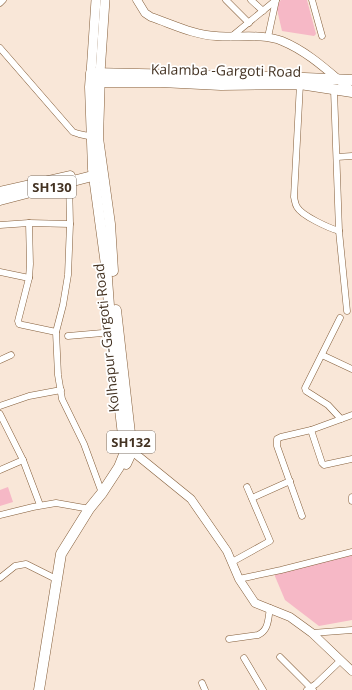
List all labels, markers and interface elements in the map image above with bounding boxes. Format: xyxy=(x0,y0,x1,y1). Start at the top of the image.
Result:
street label: Kalamba -Gargoti Road xyxy=(151,59,301,81)
road number: SH130 xyxy=(28,176,76,198)
street label: Kolhapur-Gargoti Road xyxy=(89,263,123,413)
road number: SH132 xyxy=(107,431,155,453)

